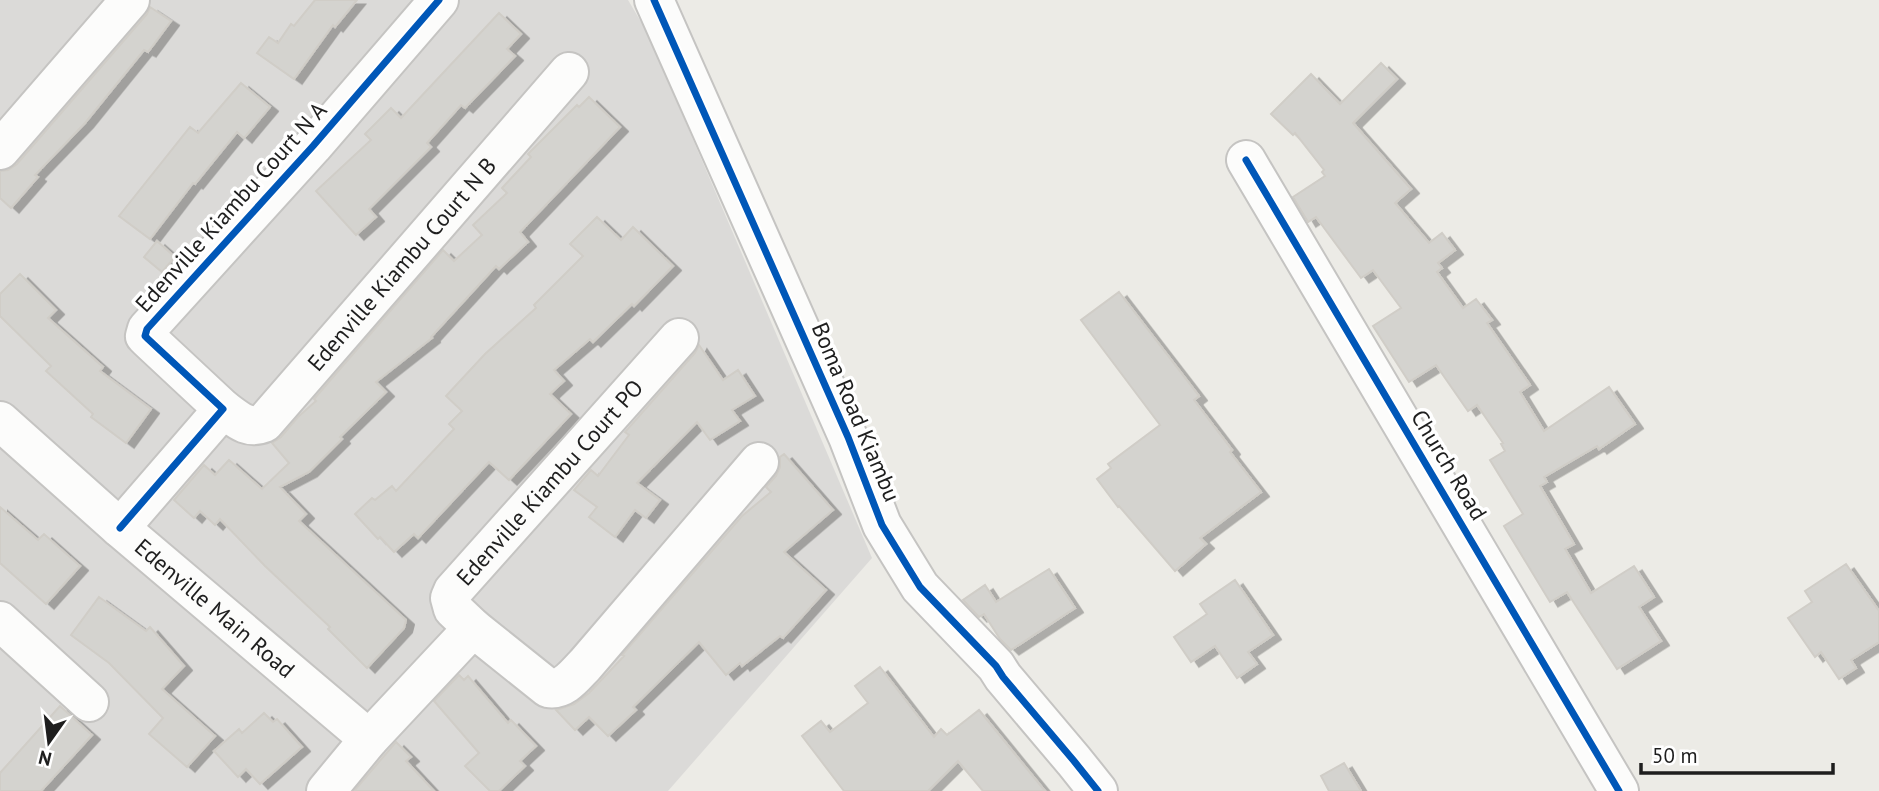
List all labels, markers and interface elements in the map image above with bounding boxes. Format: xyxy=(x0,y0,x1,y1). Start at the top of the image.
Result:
street label: Edenville Kiambu Court N A xyxy=(129,95,333,318)
street label: Edenville Kiambu Court N B xyxy=(301,151,502,377)
street label: Boma Road Kiambu xyxy=(806,318,907,506)
street label: Edenville Kiambu Court PO xyxy=(450,373,649,591)
street label: Church Road xyxy=(1405,404,1494,525)
street label: Edenville Main Road xyxy=(129,532,301,684)
north arrow xyxy=(14,707,84,777)
scale bar xyxy=(1641,732,1834,776)
text: 50 m xyxy=(1652,742,1698,769)
text: N xyxy=(36,745,54,772)

